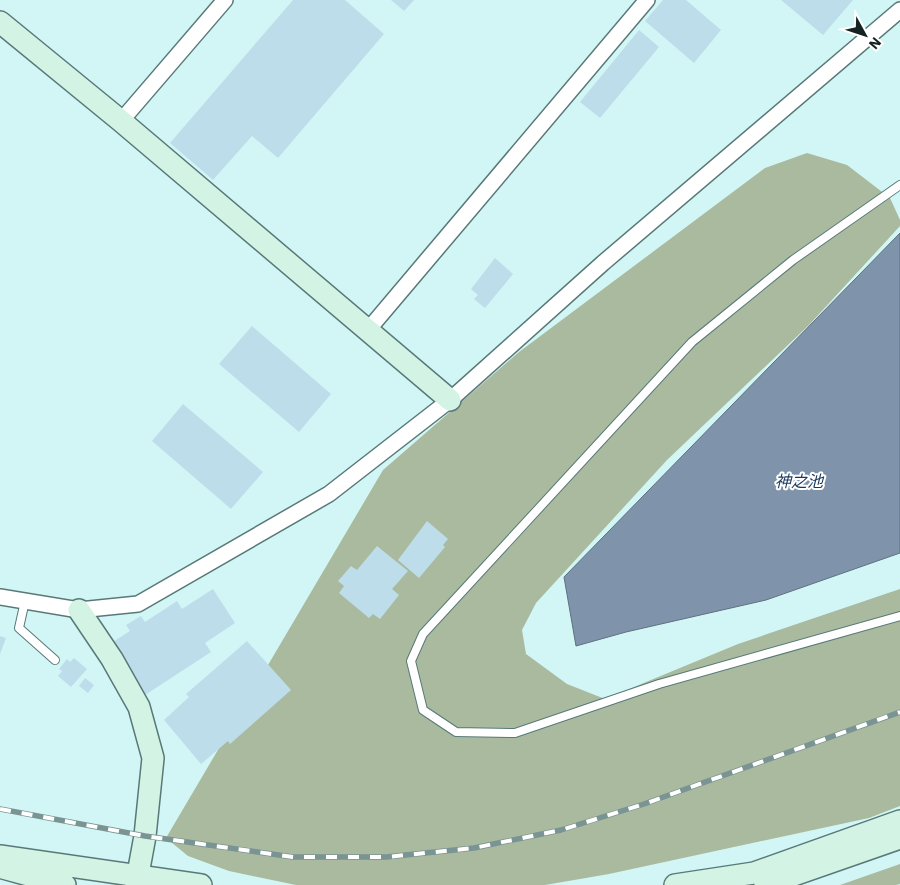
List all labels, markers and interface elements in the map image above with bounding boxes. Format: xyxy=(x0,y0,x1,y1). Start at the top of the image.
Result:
north arrow xyxy=(840,10,890,60)
text: N xyxy=(865,34,885,53)
water label: 神之池 xyxy=(775,471,825,491)

